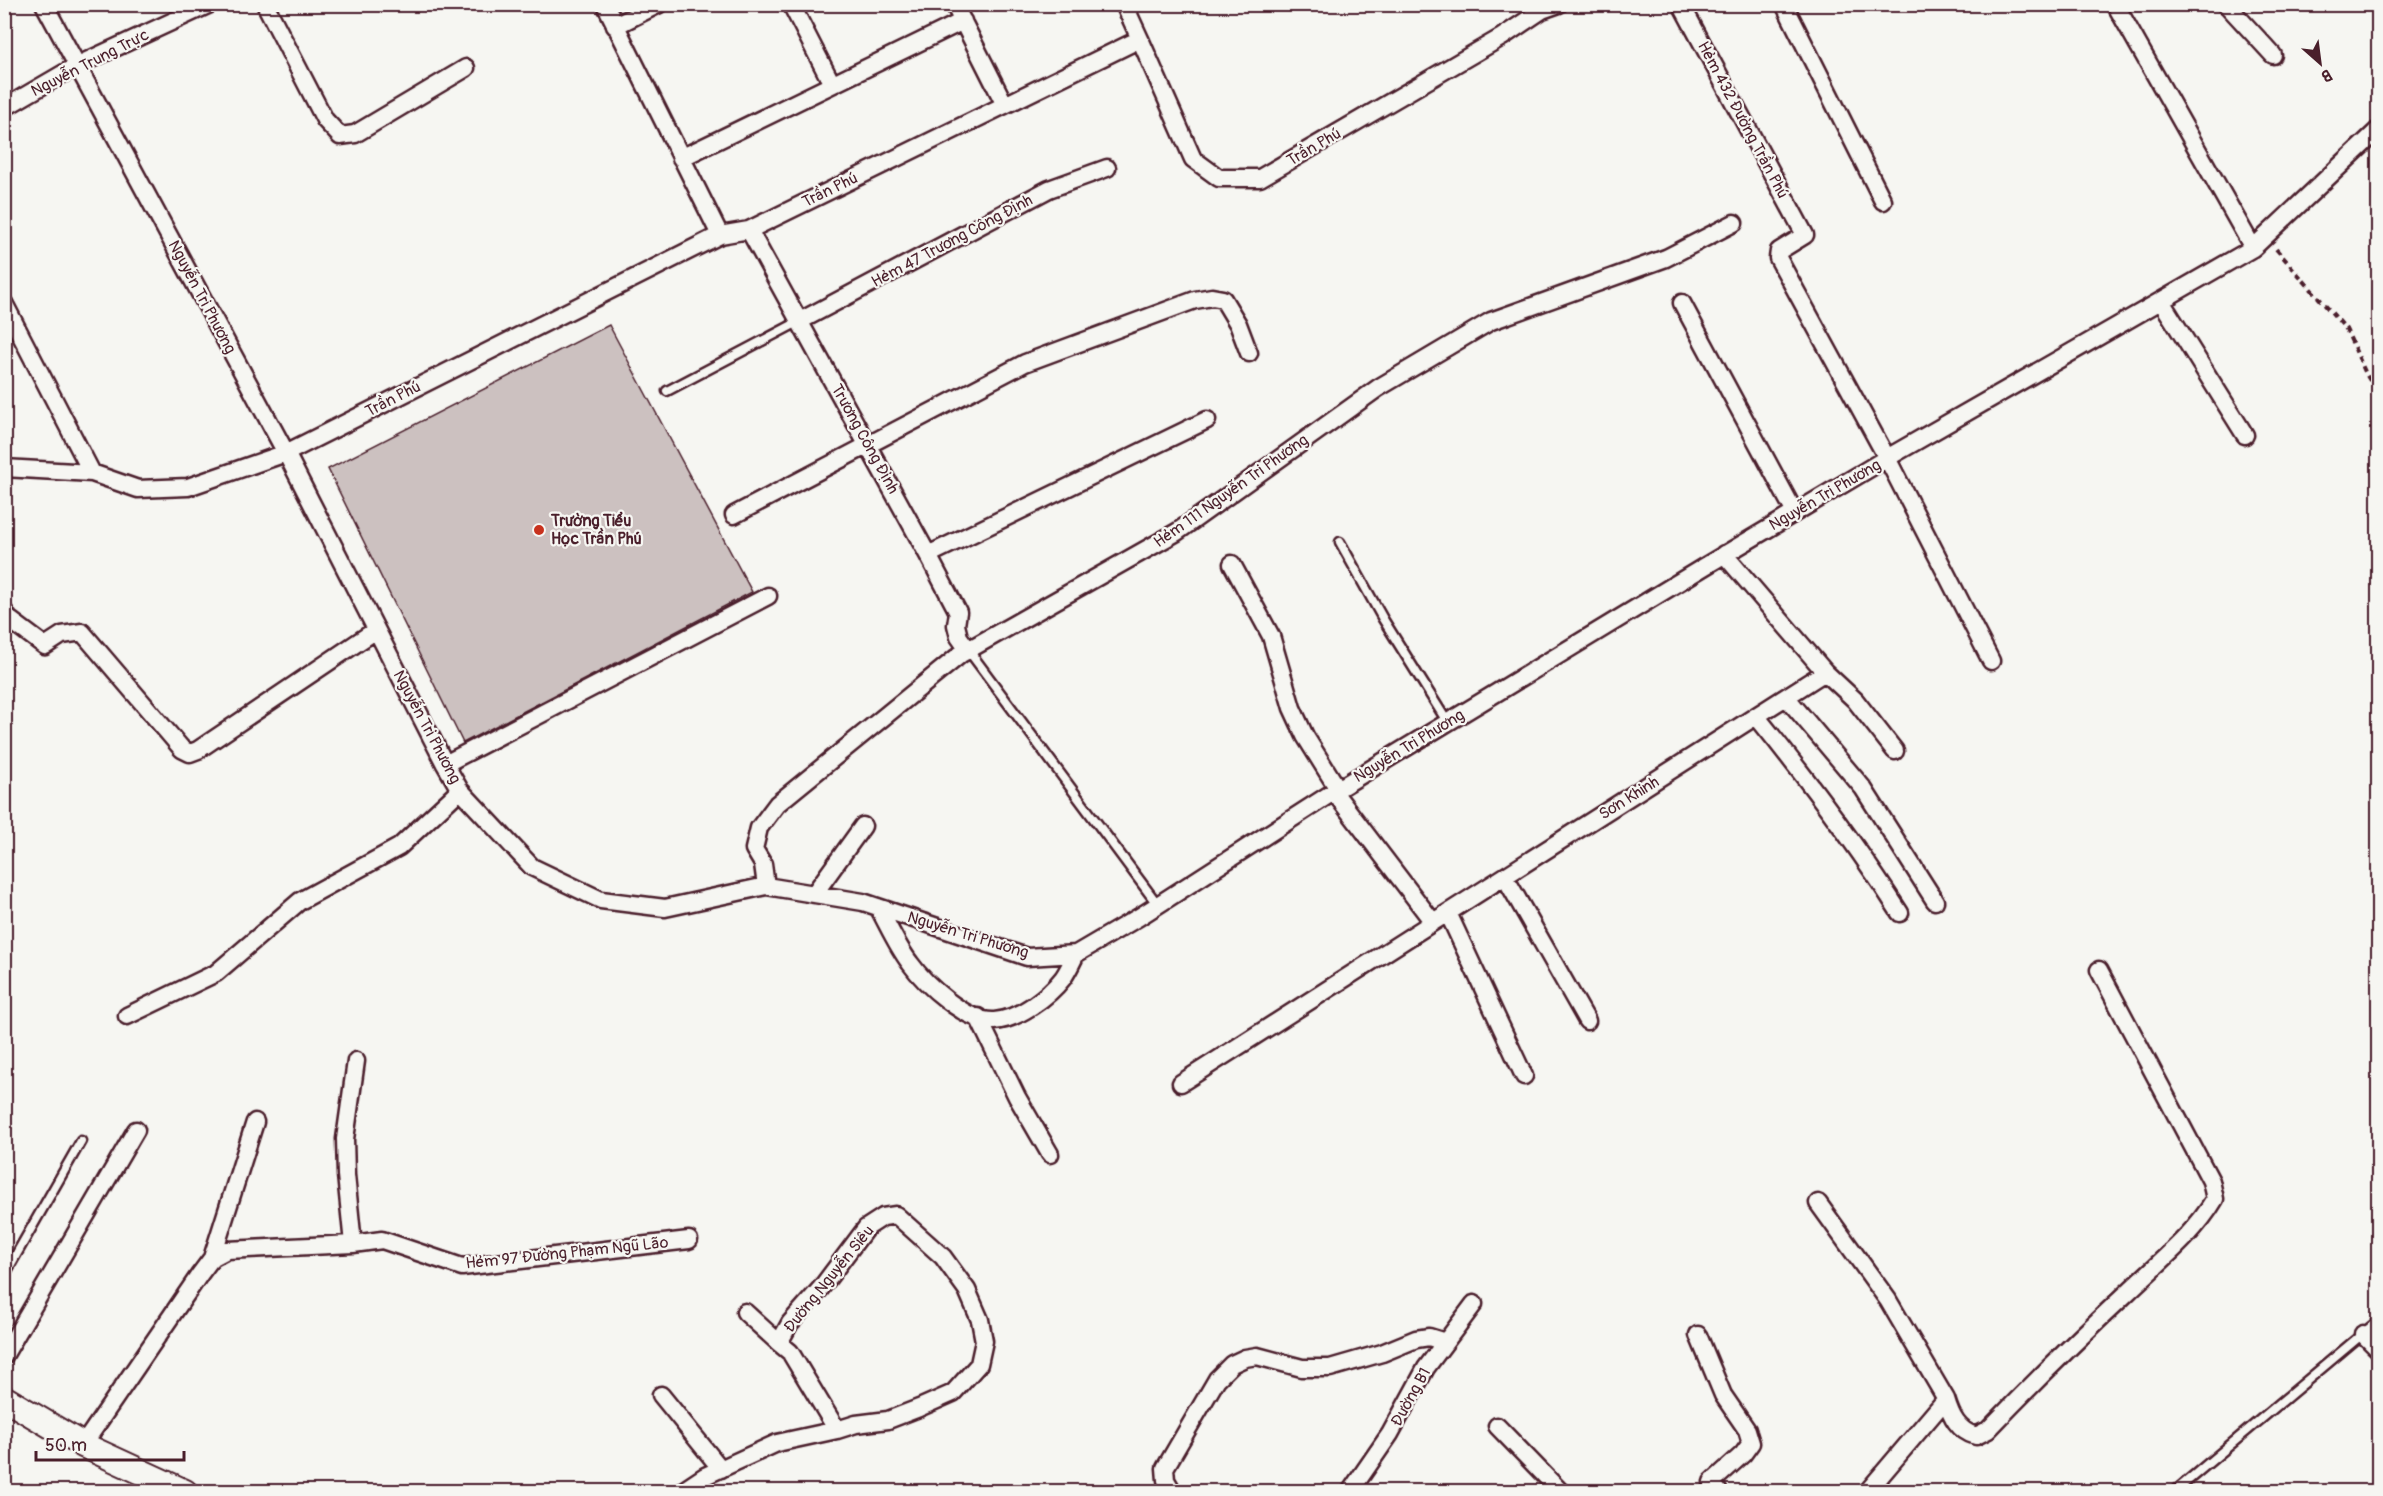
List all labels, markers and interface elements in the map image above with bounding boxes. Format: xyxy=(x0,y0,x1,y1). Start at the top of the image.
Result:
street label: Nguyễn Trung Trực xyxy=(28,25,152,101)
north arrow xyxy=(2290,33,2350,93)
street label: Hẻm 432 Đường Trần Phú xyxy=(1693,38,1794,202)
text: B xyxy=(2318,64,2335,86)
street label: Trần Phú xyxy=(1283,123,1345,171)
street label: Trần Phú xyxy=(798,167,861,212)
street label: Hẻm 47 Trương Công Định xyxy=(868,190,1036,292)
street label: Nguyễn Tri Phương xyxy=(164,237,240,357)
street label: Trần Phú xyxy=(361,376,424,421)
street label: Trương Công Định xyxy=(827,381,903,497)
street label: Hẻm 111 Nguyễn Tri Phương xyxy=(1150,430,1312,552)
street label: Nguyễn Tri Phương xyxy=(1766,455,1884,535)
place label: Trường Tiểu Học Trần Phú xyxy=(550,511,642,549)
marker: Trường Tiểu Học Trần Phú xyxy=(532,523,546,537)
street label: Nguyễn Tri Phương xyxy=(389,667,465,787)
street label: Nguyễn Tri Phương xyxy=(1350,705,1468,787)
street label: Sơn Khinh xyxy=(1595,772,1663,824)
street label: Nguyễn Tri Phương xyxy=(905,907,1031,963)
street label: Đường Nguyễn Siêu xyxy=(780,1221,878,1337)
street label: Hẻm 97 Đường Phạm Ngũ Lão xyxy=(465,1232,670,1274)
street label: Đường B1 xyxy=(1387,1364,1435,1430)
scale bar xyxy=(36,1424,184,1462)
text: 50 m xyxy=(45,1434,87,1457)

